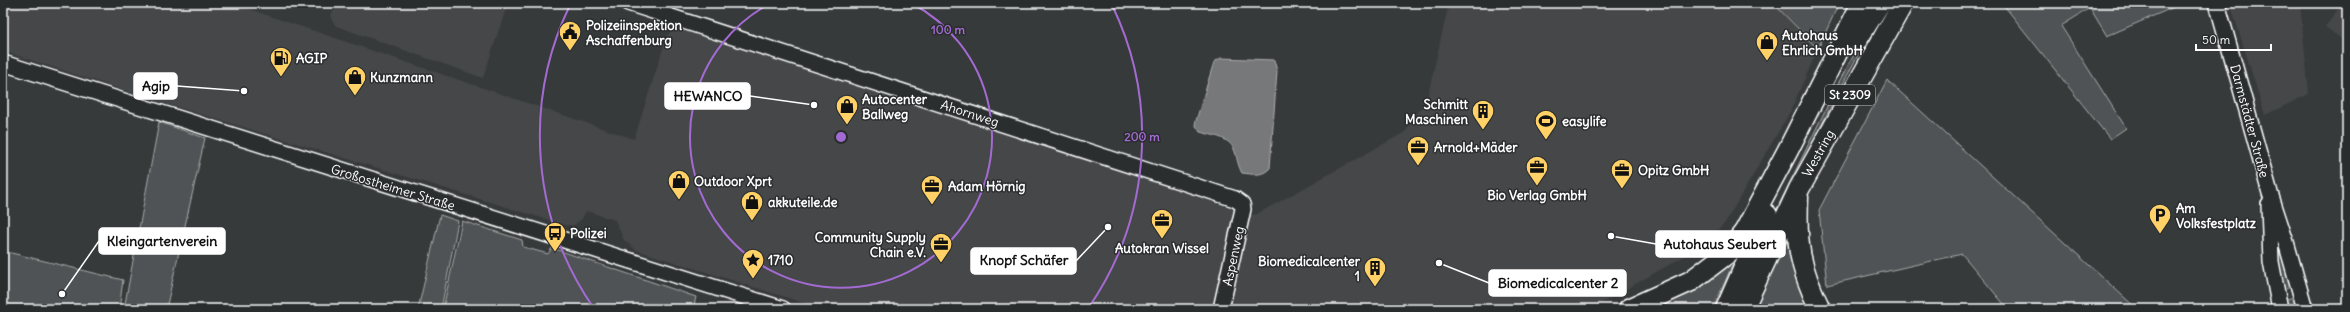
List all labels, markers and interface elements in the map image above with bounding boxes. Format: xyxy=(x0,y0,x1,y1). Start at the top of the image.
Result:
place label: Polizeiinspektion Aschaffenburg xyxy=(586,17,683,49)
public building icon: Polizeiinspektion Aschaffenburg xyxy=(557,19,583,52)
text: 100 m xyxy=(931,22,965,37)
scale bar xyxy=(2196,26,2271,52)
place label: Autohaus Ehrlich GmbH xyxy=(1782,27,1863,59)
shop icon: Autohaus Ehrlich GmbH xyxy=(1754,29,1780,62)
text: 50 m xyxy=(2202,32,2231,47)
fuel station icon: AGIP xyxy=(268,45,294,78)
place label: AGIP xyxy=(296,50,327,67)
street label: Darmstädter Straße xyxy=(2226,63,2273,180)
shop icon: Kunzmann xyxy=(342,64,368,97)
place label: Kunzmann xyxy=(370,69,434,86)
callout: Agip xyxy=(134,73,177,99)
text: Agip xyxy=(142,77,170,95)
callout: HEWANCO xyxy=(665,83,750,109)
road number: St 2309 xyxy=(1825,85,1875,105)
text: HEWANCO xyxy=(673,87,743,105)
place label: Autocenter Ballweg xyxy=(862,91,928,123)
shop icon: Autocenter Ballweg xyxy=(834,93,860,126)
street label: Ahornweg xyxy=(939,96,1001,131)
place label: Schmitt Maschinen xyxy=(1405,96,1469,128)
building icon: Schmitt Maschinen xyxy=(1470,98,1496,131)
sports icon: easylife xyxy=(1533,108,1559,141)
place label: easylife xyxy=(1562,113,1607,130)
street label: Westring xyxy=(1798,127,1838,180)
text: 200 m xyxy=(1124,129,1160,144)
centre of rings xyxy=(834,130,848,144)
office icon: Arnold+Mäder xyxy=(1405,134,1431,167)
place label: Arnold+Mäder xyxy=(1434,139,1518,156)
office icon: Bio Verlag GmbH xyxy=(1524,154,1550,187)
office icon: Opitz GmbH xyxy=(1609,157,1635,190)
street label: Großostheimer Straße xyxy=(329,161,457,214)
place label: Opitz GmbH xyxy=(1638,162,1710,179)
shop icon: Outdoor Xprt xyxy=(666,168,692,201)
place label: Outdoor Xprt xyxy=(694,173,773,190)
office icon: Adam Hörnig xyxy=(919,173,945,206)
place label: Adam Hörnig xyxy=(948,178,1026,195)
place label: Bio Verlag GmbH xyxy=(1487,187,1588,204)
shop icon: akkuteile.de xyxy=(739,189,765,222)
place label: akkuteile.de xyxy=(768,194,838,211)
place label: Am Volksfestplatz xyxy=(2176,200,2257,232)
parking icon: Am Volksfestplatz xyxy=(2147,202,2173,235)
office icon: Autokran Wissel xyxy=(1149,207,1175,240)
bus stop icon: Polizei xyxy=(542,220,568,253)
place label: Polizei xyxy=(570,225,607,242)
street label: Aspenweg xyxy=(1219,225,1248,288)
callout: Kleingartenverein xyxy=(99,228,225,254)
place label: Community Supply Chain e.V. xyxy=(815,229,926,261)
office icon: Community Supply Chain e.V. xyxy=(928,231,954,264)
callout: Autohaus Seubert xyxy=(1656,231,1785,257)
text: Kleingartenverein xyxy=(107,232,217,250)
text: Autohaus Seubert xyxy=(1664,235,1777,253)
place label: Autokran Wissel xyxy=(1115,240,1209,257)
place icon: 1710 xyxy=(740,247,766,280)
callout: Knopf Schäfer xyxy=(971,248,1076,274)
text: Knopf Schäfer xyxy=(980,251,1069,269)
place label: 1710 xyxy=(768,252,794,269)
place label: Biomedicalcenter 1 xyxy=(1258,253,1361,285)
building icon: Biomedicalcenter 1 xyxy=(1362,255,1388,288)
callout: Biomedicalcenter 2 xyxy=(1489,270,1626,296)
text: Biomedicalcenter 2 xyxy=(1498,274,1619,292)

